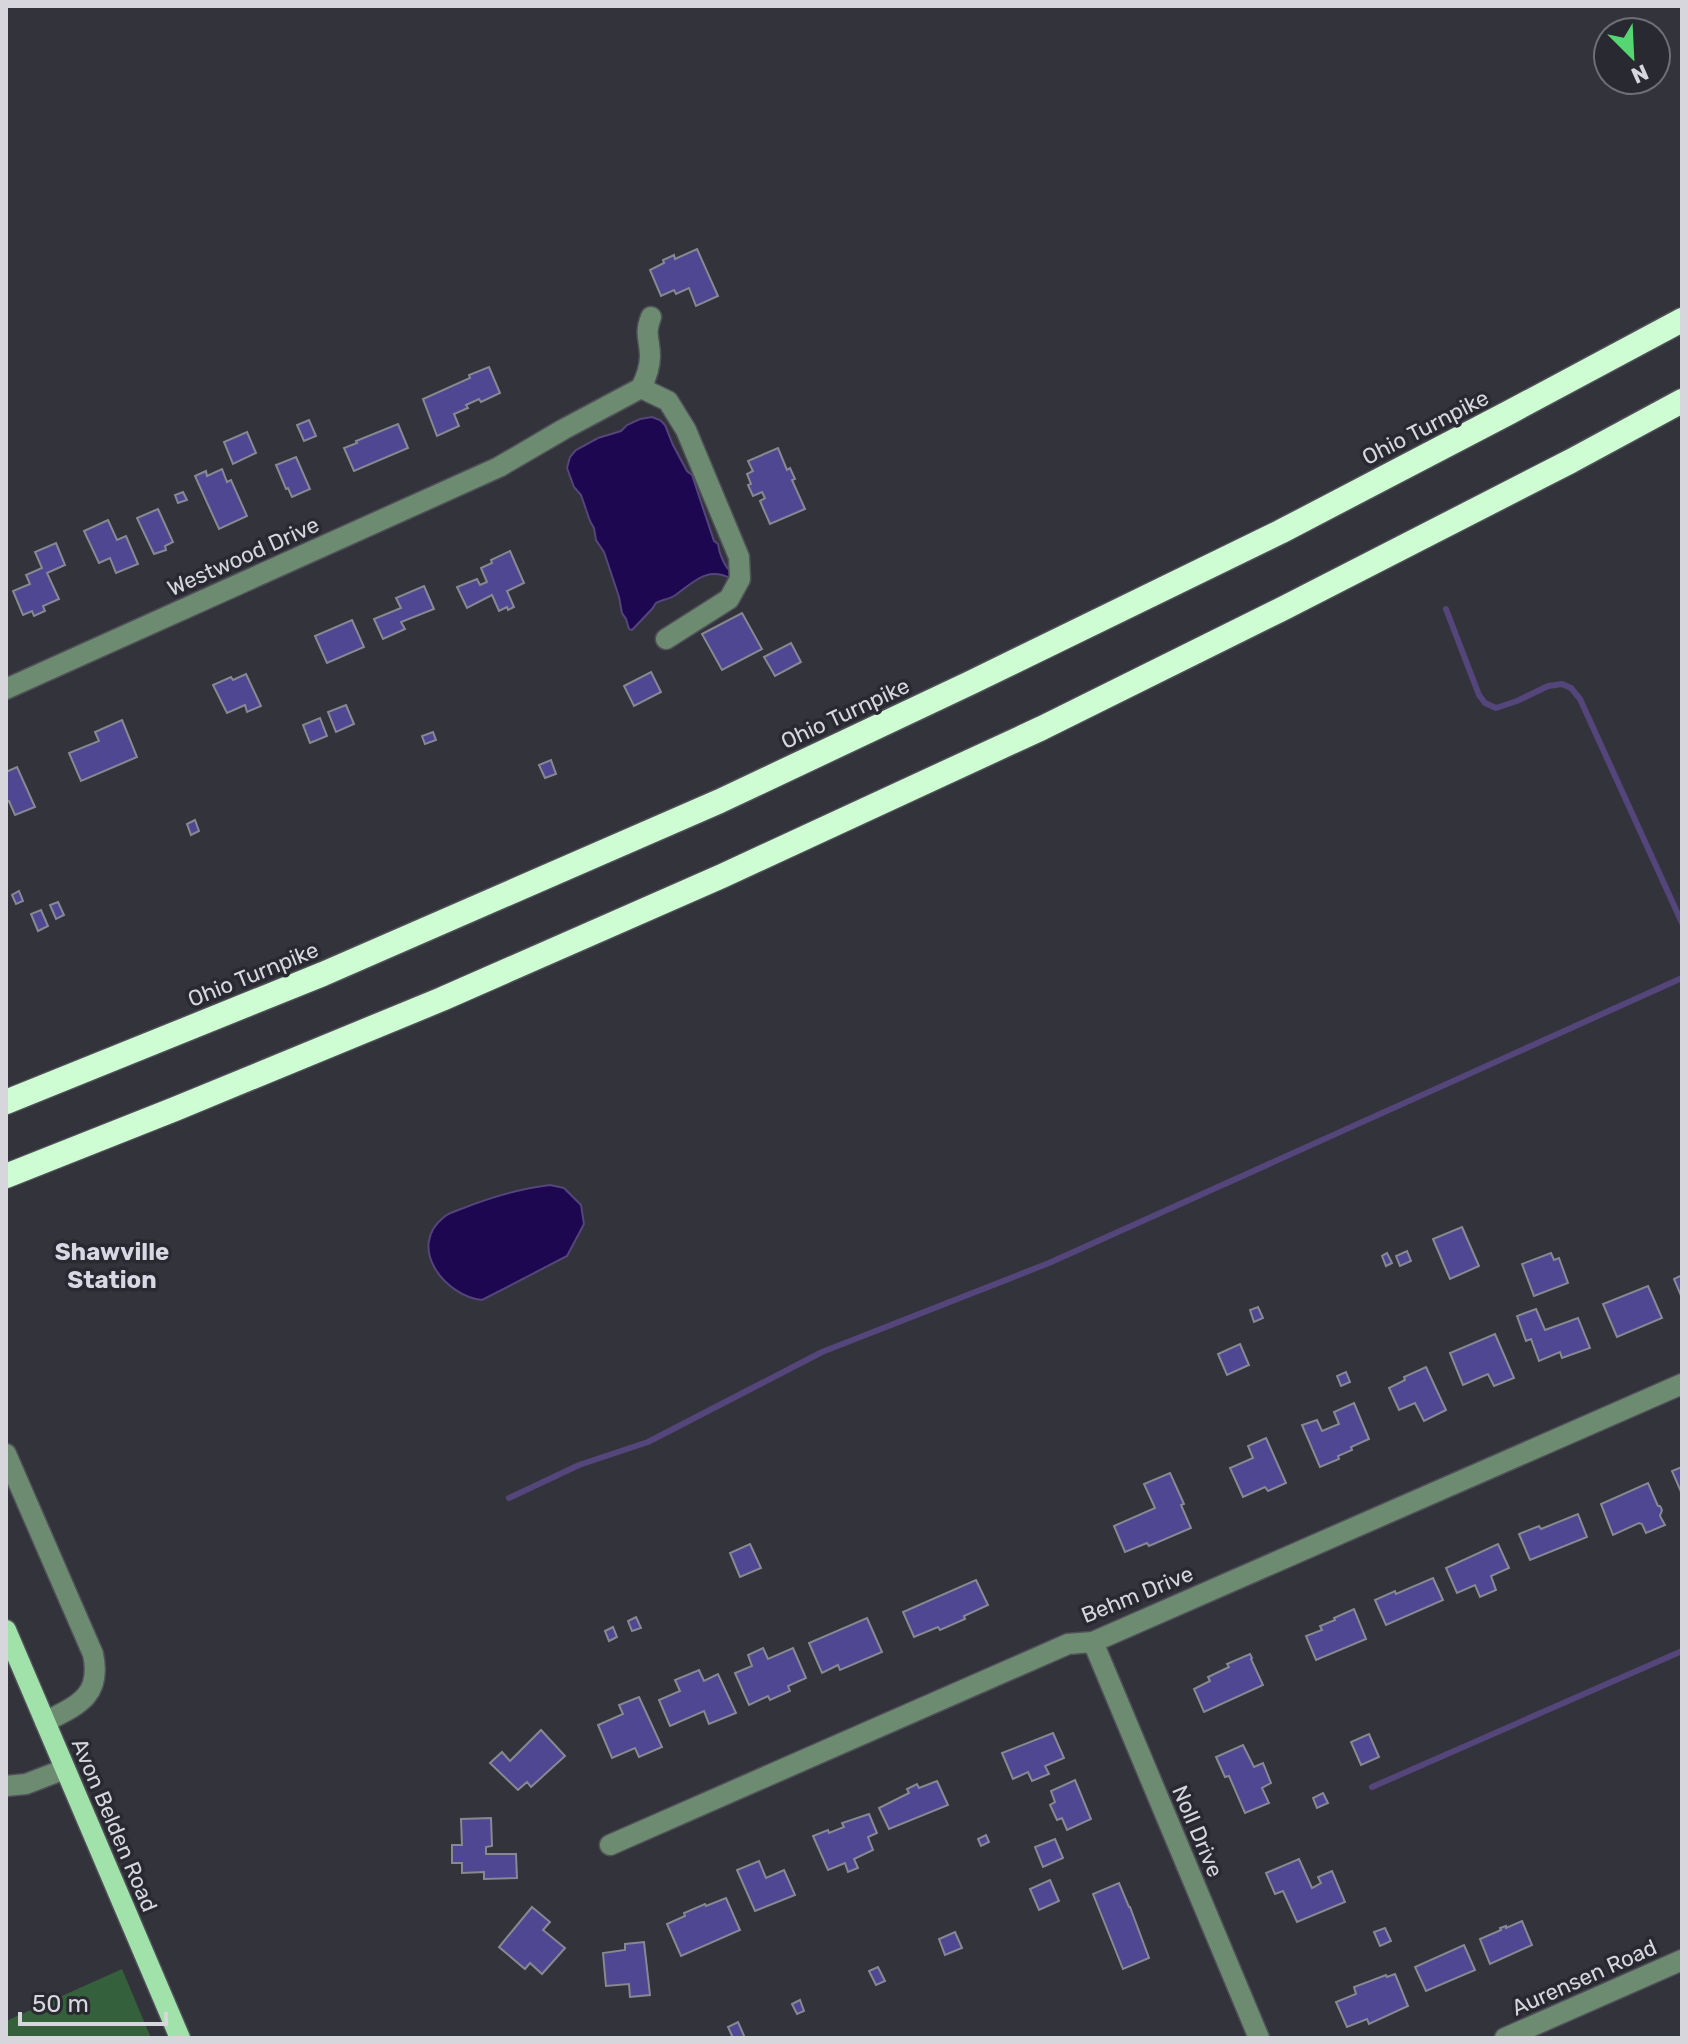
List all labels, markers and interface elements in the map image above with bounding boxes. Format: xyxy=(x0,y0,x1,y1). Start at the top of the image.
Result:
north arrow xyxy=(1592,16,1672,96)
text: N xyxy=(1627,58,1653,89)
street label: Ohio Turnpike xyxy=(1357,384,1493,471)
street label: Westwood Drive xyxy=(163,511,323,602)
street label: Ohio Turnpike xyxy=(777,672,914,755)
street label: Ohio Turnpike xyxy=(184,936,322,1013)
district label: Shawville Station xyxy=(55,1238,169,1294)
street label: Behm Drive xyxy=(1077,1560,1197,1629)
street label: Avon Belden Road xyxy=(66,1734,163,1916)
street label: Noll Drive xyxy=(1166,1781,1229,1881)
street label: Aurensen Road xyxy=(1507,1933,1661,2022)
scale bar xyxy=(20,1976,166,2026)
text: 50 m xyxy=(32,1990,89,2018)

